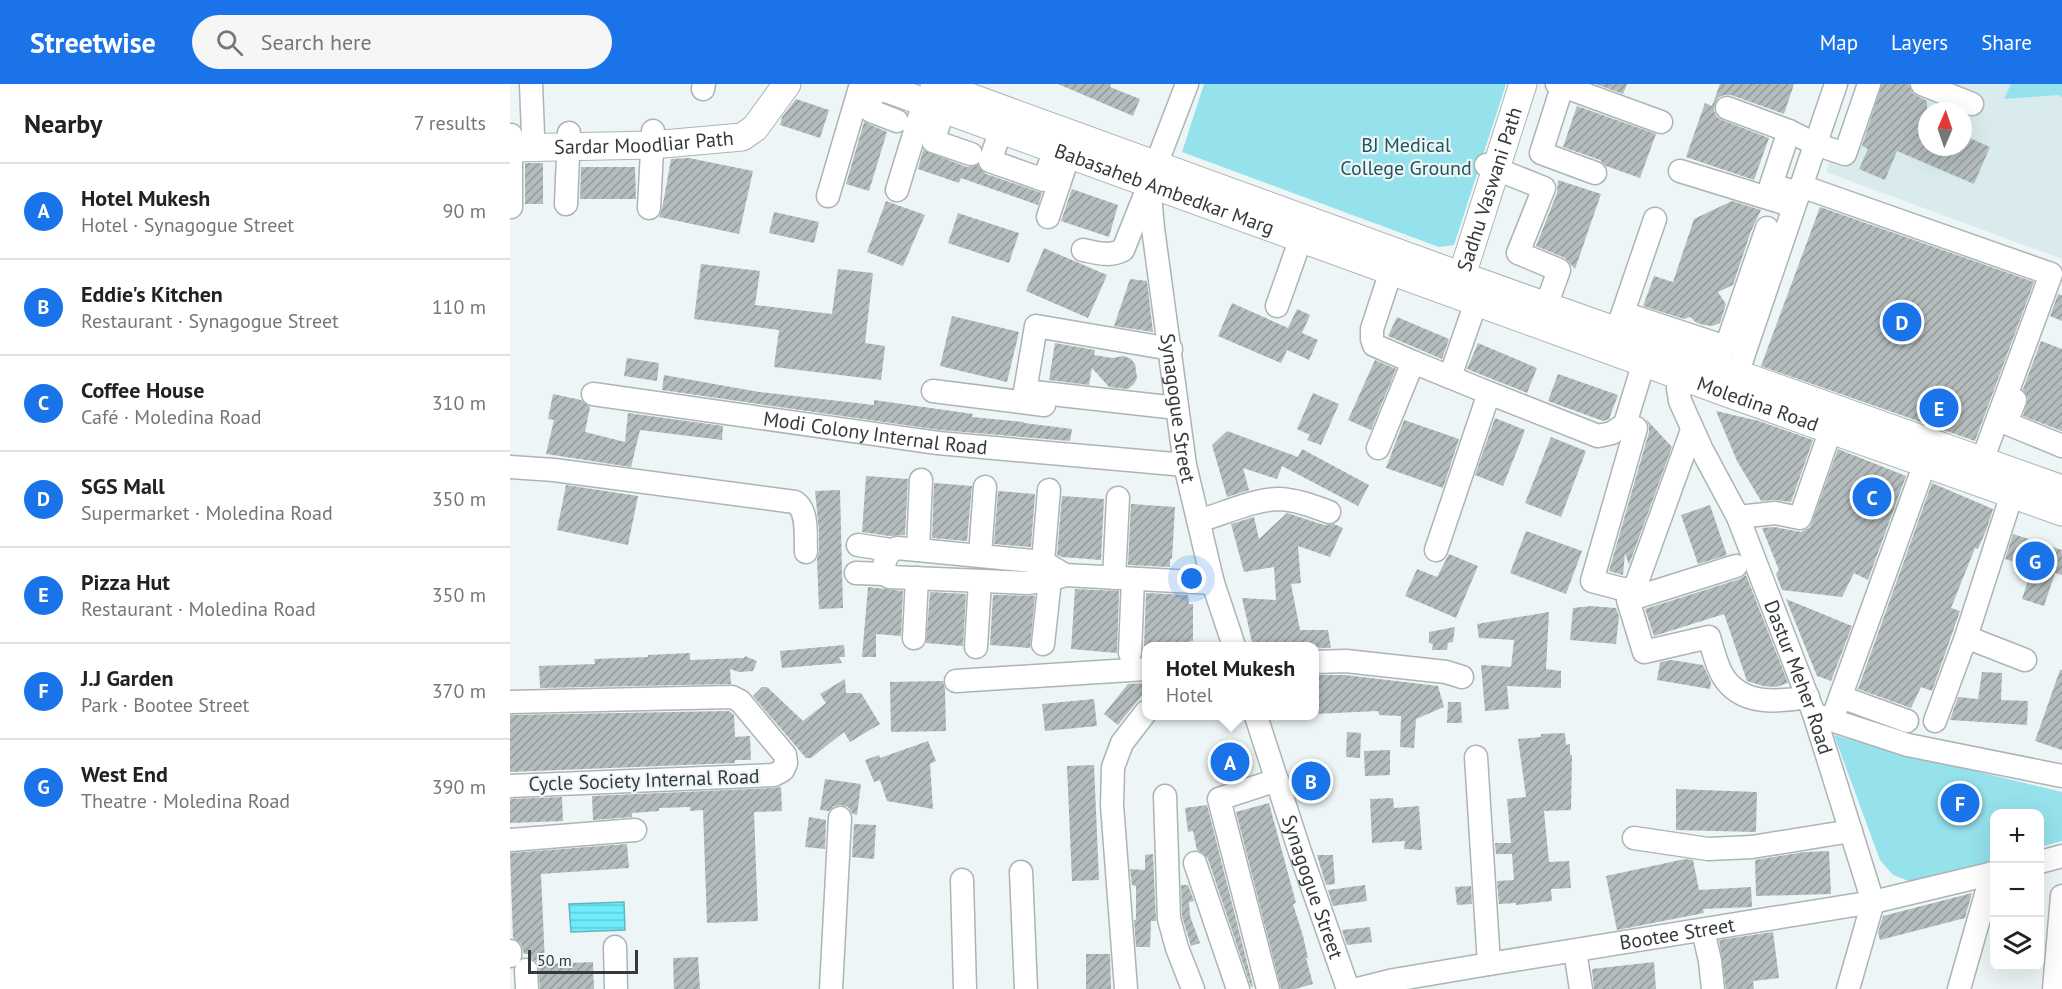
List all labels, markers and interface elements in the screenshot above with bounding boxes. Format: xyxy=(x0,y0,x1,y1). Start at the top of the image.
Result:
search box xyxy=(192,15,612,69)
text: Streetwise xyxy=(30,24,156,61)
icon: search xyxy=(213,26,246,59)
text: Search here xyxy=(261,28,372,56)
text: Map xyxy=(1820,29,1858,56)
text: Layers xyxy=(1891,29,1948,56)
text: Share xyxy=(1981,29,2032,56)
north arrow xyxy=(1918,102,1972,156)
street label: Sadhu Vaswani Path xyxy=(1451,104,1528,275)
text: Nearby xyxy=(24,107,102,140)
text: 7 results xyxy=(414,110,486,136)
street label: Sardar Moodliar Path xyxy=(554,125,735,160)
park label: BJ Medical College Ground xyxy=(1340,132,1472,181)
street label: Babasaheb Ambedkar Marg xyxy=(1051,137,1278,241)
text: Hotel Mukesh xyxy=(81,184,210,212)
text: A xyxy=(37,198,50,224)
text: 90 m xyxy=(443,198,486,224)
text: Hotel · Synagogue Street xyxy=(81,212,294,238)
text: Eddie's Kitchen xyxy=(81,280,223,308)
text: B xyxy=(38,294,49,320)
text: 110 m xyxy=(432,294,486,320)
pin: D xyxy=(1882,300,1922,344)
text: Restaurant · Synagogue Street xyxy=(81,308,339,334)
street label: Synagogue Street xyxy=(1154,332,1202,486)
street label: Moledina Road xyxy=(1694,370,1822,437)
text: Coffee House xyxy=(81,376,204,404)
pin: E xyxy=(1920,386,1958,430)
text: C xyxy=(38,390,49,416)
text: 310 m xyxy=(432,390,486,416)
text: Café · Moledina Road xyxy=(81,404,262,430)
street label: Modi Colony Internal Road xyxy=(762,405,988,460)
text: SGS Mall xyxy=(81,472,165,500)
pin: C xyxy=(1852,474,1892,520)
text: D xyxy=(37,486,50,512)
text: 350 m xyxy=(432,486,486,512)
text: Supermarket · Moledina Road xyxy=(81,500,333,526)
pin: G xyxy=(2016,538,2054,584)
your location xyxy=(1177,564,1206,593)
text: Pizza Hut xyxy=(81,568,170,596)
text: E xyxy=(38,582,49,608)
text: 350 m xyxy=(432,582,486,608)
text: Restaurant · Moledina Road xyxy=(81,596,316,622)
street label: Dastur Meher Road xyxy=(1758,596,1839,758)
popup xyxy=(1142,642,1319,720)
text: Hotel Mukesh xyxy=(1166,654,1295,682)
text: J.J Garden xyxy=(81,664,173,692)
text: F xyxy=(38,678,49,704)
text: 370 m xyxy=(432,678,486,704)
text: Hotel xyxy=(1166,682,1213,708)
text: Park · Bootee Street xyxy=(81,692,249,718)
pin: A xyxy=(1210,740,1250,784)
pin: B xyxy=(1292,758,1330,804)
text: West End xyxy=(81,760,168,788)
street label: Cycle Society Internal Road xyxy=(528,763,760,797)
text: G xyxy=(37,774,50,800)
text: 390 m xyxy=(432,774,486,800)
pin: F xyxy=(1940,780,1980,826)
text: Theatre · Moledina Road xyxy=(81,788,290,814)
map controls xyxy=(1990,809,2044,971)
button: + xyxy=(1990,809,2044,863)
street label: Synagogue Street xyxy=(1276,812,1349,962)
button: − xyxy=(1990,863,2044,917)
street label: Bootee Street xyxy=(1618,911,1737,956)
button: layers xyxy=(1990,917,2044,971)
scale bar xyxy=(528,947,638,974)
text: 50 m xyxy=(537,950,572,970)

